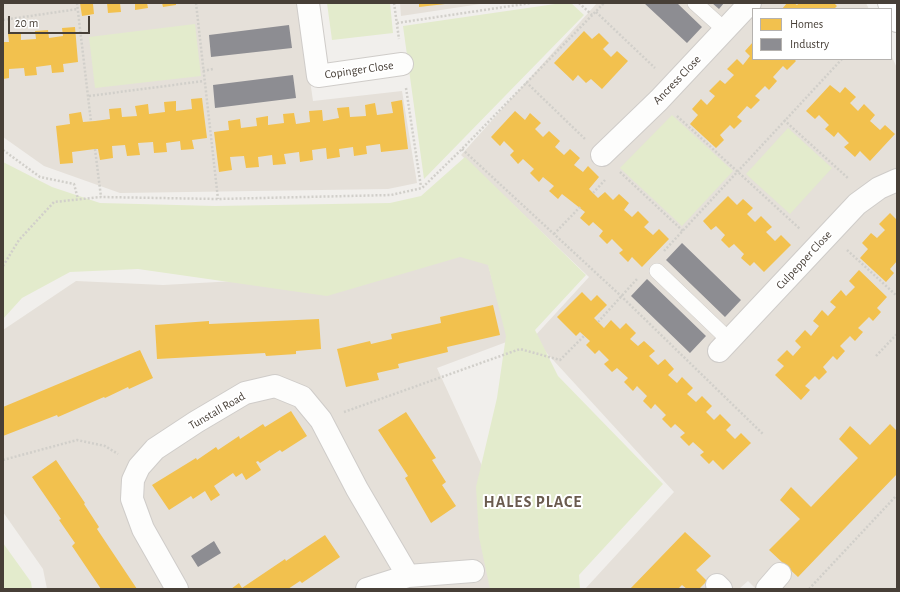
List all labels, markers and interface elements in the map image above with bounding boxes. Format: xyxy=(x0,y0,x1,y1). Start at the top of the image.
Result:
scale bar xyxy=(10,8,92,34)
legend xyxy=(752,8,892,60)
text: 20 m xyxy=(15,17,38,29)
text: Homes xyxy=(790,18,823,30)
text: Industry xyxy=(790,38,829,50)
street label: Ancress Close xyxy=(650,52,704,108)
street label: Copinger Close xyxy=(324,58,394,82)
street label: Culpepper Close xyxy=(773,227,835,293)
street label: Tunstall Road xyxy=(186,389,248,433)
district label: HALES PLACE xyxy=(484,492,582,512)

